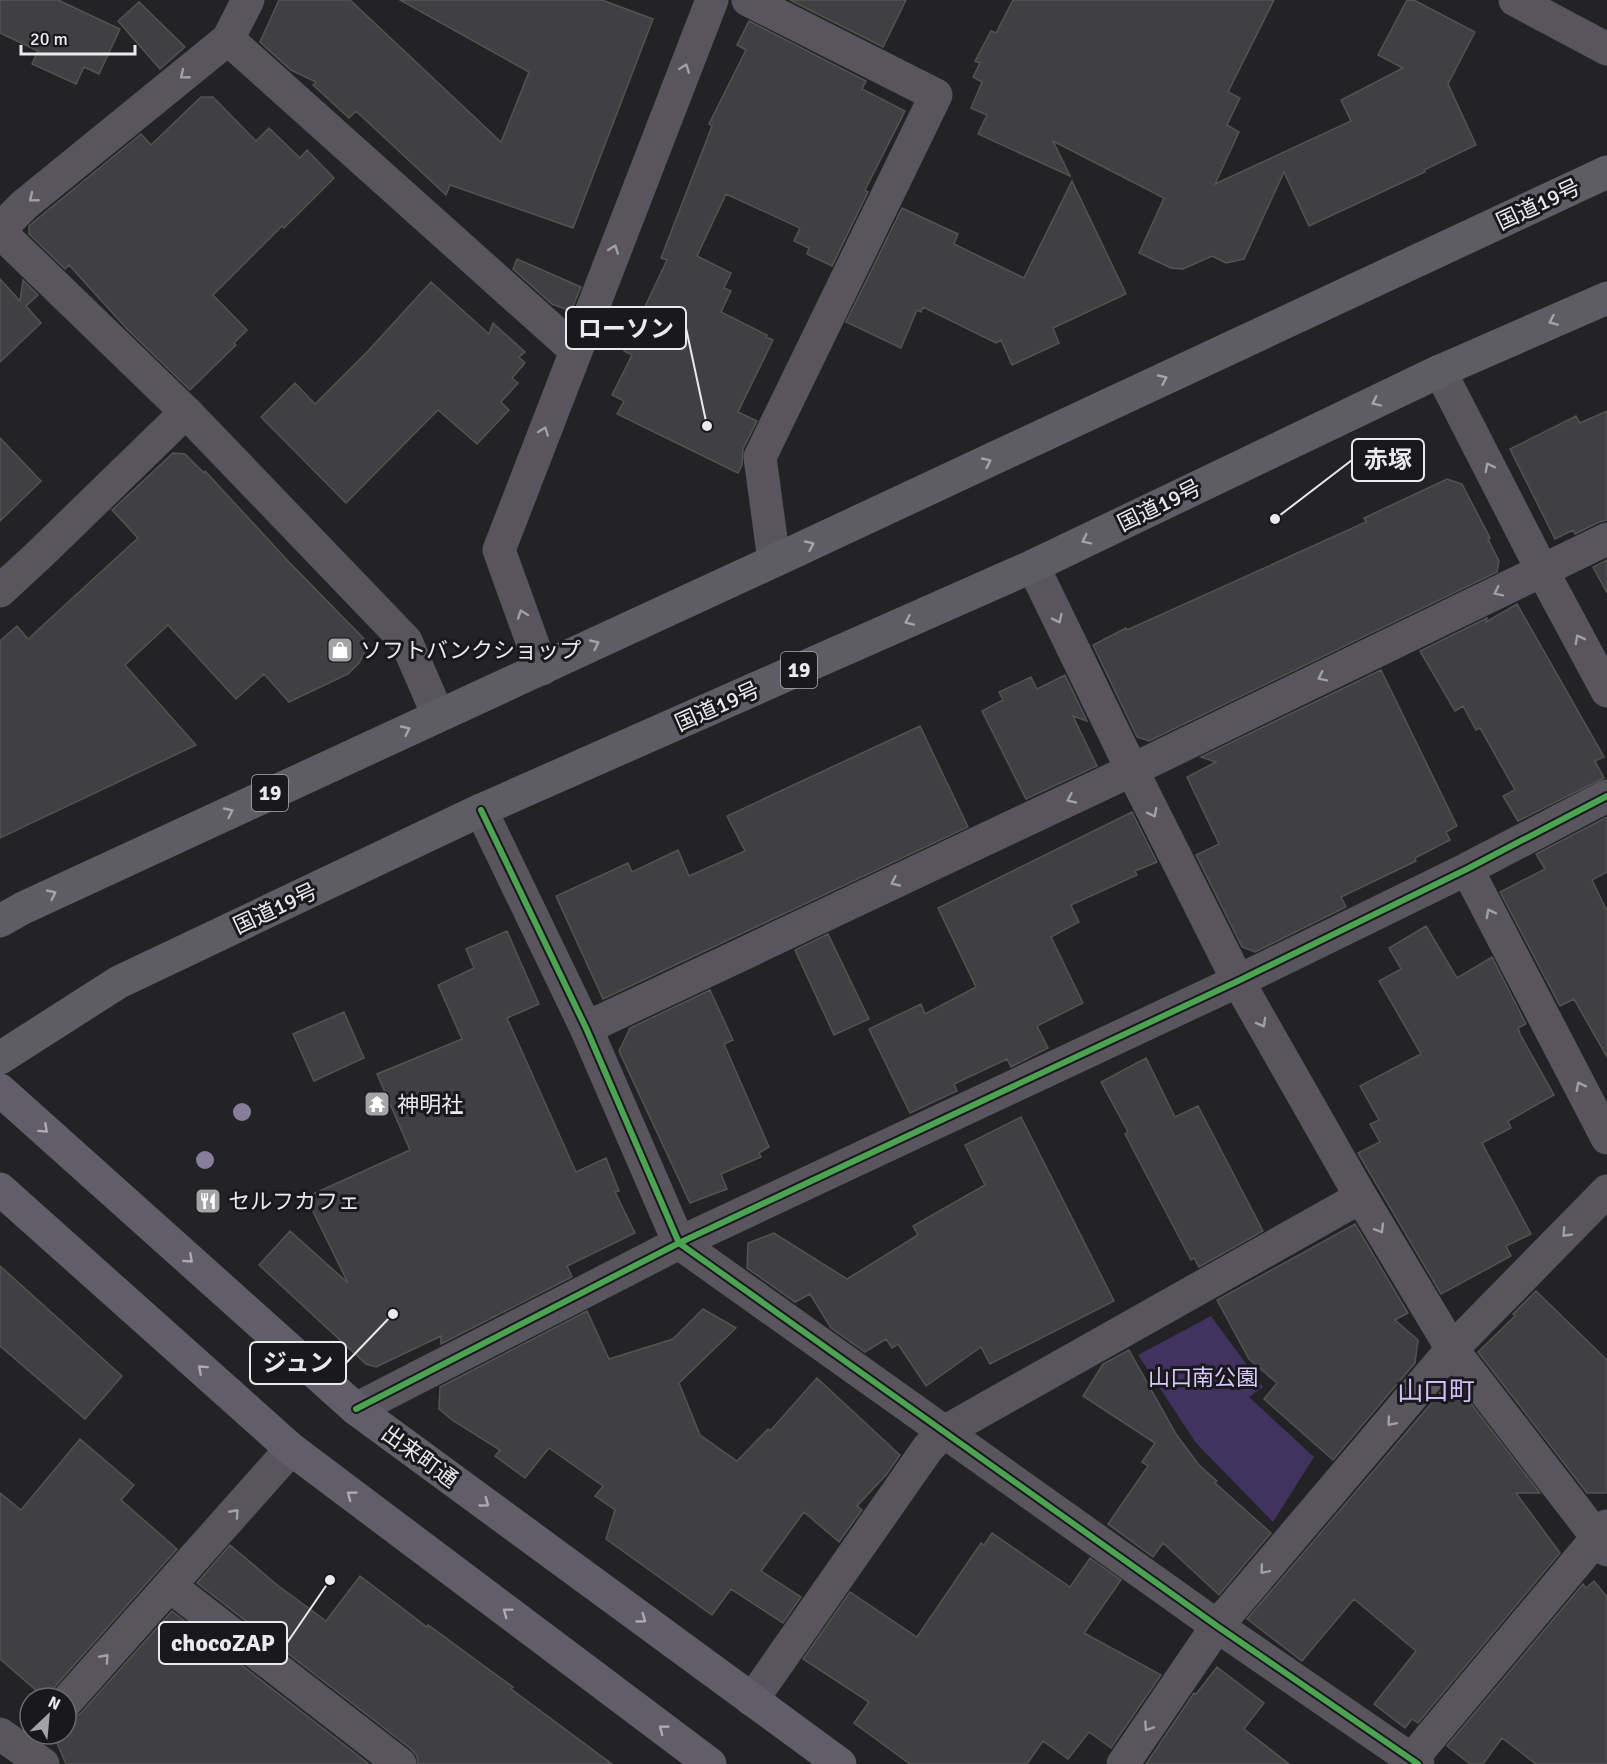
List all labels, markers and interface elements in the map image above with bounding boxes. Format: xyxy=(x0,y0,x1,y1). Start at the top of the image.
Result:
scale bar xyxy=(21,18,135,56)
text: 20 m xyxy=(30,28,68,50)
one-way arrow xyxy=(678,63,690,74)
one-way arrow xyxy=(180,67,191,78)
street label: 国道19号 xyxy=(1492,173,1585,236)
one-way arrow xyxy=(29,191,40,202)
one-way arrow xyxy=(607,245,619,256)
callout: ローソン xyxy=(566,307,686,349)
text: ローソン xyxy=(578,314,674,344)
one-way arrow xyxy=(1549,314,1560,326)
one-way arrow xyxy=(1157,375,1168,387)
one-way arrow xyxy=(1371,394,1382,406)
one-way arrow xyxy=(537,426,549,437)
callout: 赤塚 xyxy=(1352,439,1424,481)
text: 赤塚 xyxy=(1364,445,1412,475)
one-way arrow xyxy=(980,457,991,469)
one-way arrow xyxy=(1484,462,1496,473)
street label: 国道19号 xyxy=(1113,474,1205,537)
one-way arrow xyxy=(1082,533,1093,545)
one-way arrow xyxy=(804,540,815,552)
one-way arrow xyxy=(1493,584,1504,596)
one-way arrow xyxy=(516,609,529,620)
one-way arrow xyxy=(1051,612,1062,623)
one-way arrow xyxy=(904,614,915,626)
shop icon: ソフトバンクショップ xyxy=(325,635,355,665)
one-way arrow xyxy=(1575,635,1586,645)
place label: ソフトバンクショップ xyxy=(360,637,581,664)
one-way arrow xyxy=(589,640,600,652)
road number: 19 xyxy=(781,652,817,688)
one-way arrow xyxy=(1318,670,1329,681)
street label: 国道19号 xyxy=(671,676,764,737)
one-way arrow xyxy=(399,726,410,738)
road number: 19 xyxy=(252,775,288,811)
one-way arrow xyxy=(1067,791,1078,803)
one-way arrow xyxy=(1146,806,1158,817)
one-way arrow xyxy=(223,808,234,820)
one-way arrow xyxy=(890,874,901,886)
street label: 国道19号 xyxy=(229,877,322,940)
one-way arrow xyxy=(46,890,57,902)
one-way arrow xyxy=(1486,908,1497,919)
one-way arrow xyxy=(1255,1017,1266,1027)
one-way arrow xyxy=(1576,1081,1587,1092)
temple icon: 神明社 xyxy=(362,1089,392,1119)
place label: 神明社 xyxy=(397,1091,463,1118)
one-way arrow xyxy=(37,1122,47,1133)
restaurant icon: セルフカフェ xyxy=(193,1186,223,1216)
place label: セルフカフェ xyxy=(228,1188,360,1215)
one-way arrow xyxy=(1372,1223,1384,1233)
one-way arrow xyxy=(1562,1226,1573,1236)
one-way arrow xyxy=(182,1252,193,1263)
callout: ジュン xyxy=(250,1342,346,1384)
text: ジュン xyxy=(263,1348,333,1378)
park label: 山口南公園 xyxy=(1148,1364,1258,1391)
one-way arrow xyxy=(198,1365,209,1376)
district label: 山口町 xyxy=(1397,1376,1475,1408)
one-way arrow xyxy=(1387,1415,1398,1426)
street label: 出来町通 xyxy=(376,1420,463,1493)
one-way arrow xyxy=(347,1491,358,1502)
one-way arrow xyxy=(478,1496,489,1507)
one-way arrow xyxy=(228,1509,239,1520)
one-way arrow xyxy=(1260,1563,1271,1574)
one-way arrow xyxy=(503,1608,514,1619)
one-way arrow xyxy=(635,1612,646,1623)
callout: chocoZAP xyxy=(159,1622,287,1664)
text: chocoZAP xyxy=(171,1628,275,1658)
one-way arrow xyxy=(98,1654,109,1665)
north arrow xyxy=(18,1686,78,1746)
text: N xyxy=(45,1692,64,1715)
one-way arrow xyxy=(1145,1720,1156,1731)
one-way arrow xyxy=(659,1725,670,1736)

